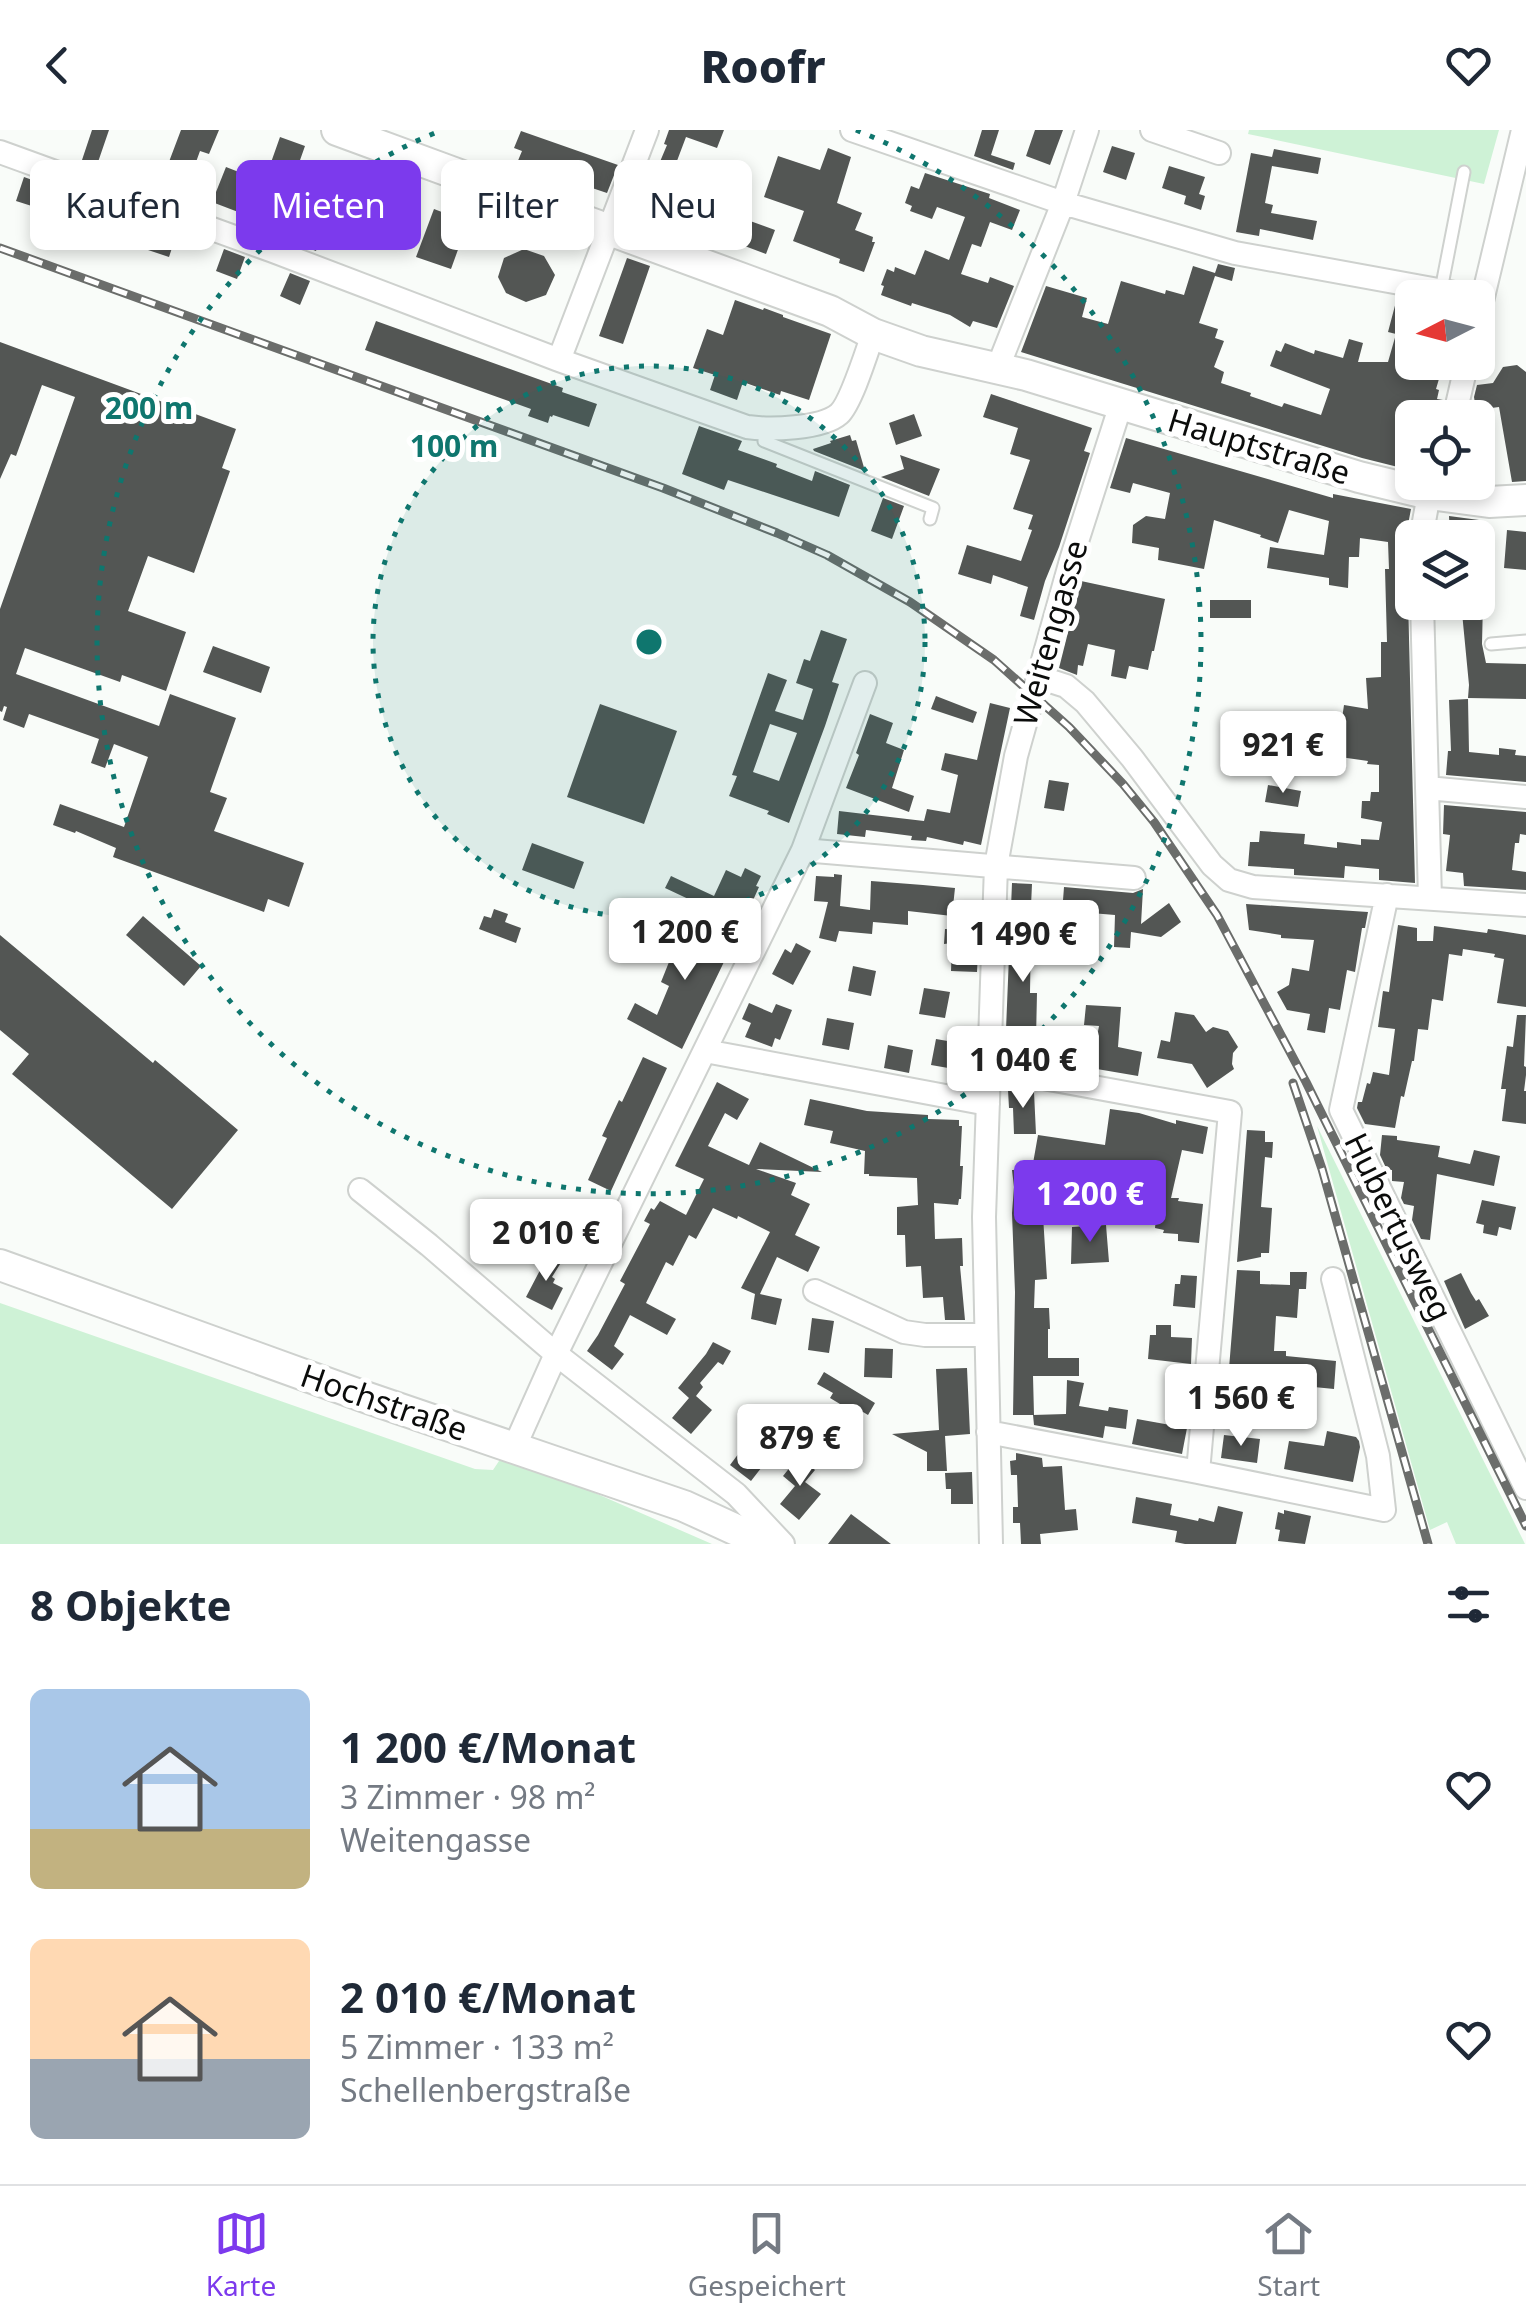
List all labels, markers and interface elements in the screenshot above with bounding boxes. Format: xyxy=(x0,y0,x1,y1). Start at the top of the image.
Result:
text: Roofr xyxy=(700,35,826,96)
icon: back xyxy=(30,38,85,93)
icon: heart xyxy=(1441,38,1496,93)
chip: Kaufen xyxy=(30,160,216,250)
chip: Mieten xyxy=(236,160,421,250)
chip: Filter xyxy=(441,160,594,250)
chip: Neu xyxy=(614,160,752,250)
north arrow xyxy=(1395,280,1495,380)
map controls xyxy=(1395,280,1495,620)
text: 200 m xyxy=(105,387,193,428)
street label: Hauptstraße xyxy=(1163,397,1356,494)
button: locate xyxy=(1395,400,1495,500)
text: 100 m xyxy=(410,425,498,466)
button: layers xyxy=(1395,520,1495,620)
street label: Weitengasse xyxy=(1003,535,1097,730)
centre of rings xyxy=(631,624,667,660)
pin: 921 € xyxy=(1213,711,1353,796)
text: 921 € xyxy=(1242,722,1324,765)
pin: 1 200 € xyxy=(593,898,777,983)
pin: 1 490 € xyxy=(931,900,1115,985)
text: 1 200 € xyxy=(631,909,739,952)
text: 1 490 € xyxy=(969,911,1077,954)
pin: 1 040 € xyxy=(931,1026,1115,1111)
text: 1 040 € xyxy=(969,1037,1077,1080)
street label: Hubertusweg xyxy=(1335,1125,1463,1327)
pin: 1 200 € xyxy=(998,1160,1182,1245)
text: 1 200 € xyxy=(1036,1171,1144,1214)
pin: 2 010 € xyxy=(454,1199,638,1284)
text: 2 010 € xyxy=(492,1210,600,1253)
street label: Hochstraße xyxy=(295,1353,474,1450)
pin: 1 560 € xyxy=(1149,1364,1333,1449)
text: 1 560 € xyxy=(1187,1375,1295,1418)
pin: 879 € xyxy=(730,1404,870,1489)
text: 879 € xyxy=(759,1415,841,1458)
text: 8 Objekte xyxy=(30,1576,232,1633)
icon: filters xyxy=(1441,1577,1496,1632)
text: 1 200 €/Monat xyxy=(340,1718,636,1775)
icon: home xyxy=(110,1729,230,1849)
icon: heart xyxy=(1441,1762,1496,1817)
text: 3 Zimmer · 98 m² xyxy=(340,1775,596,1818)
text: Weitengasse xyxy=(340,1818,531,1861)
text: 2 010 €/Monat xyxy=(340,1968,636,2025)
icon: home xyxy=(110,1979,230,2099)
icon: heart xyxy=(1441,2012,1496,2067)
text: 5 Zimmer · 133 m² xyxy=(340,2025,614,2068)
text: Schellenbergstraße xyxy=(340,2068,631,2111)
tab: Karte xyxy=(206,2206,276,2304)
tab: Gespeichert xyxy=(688,2206,846,2304)
tab: Start xyxy=(1257,2206,1320,2304)

